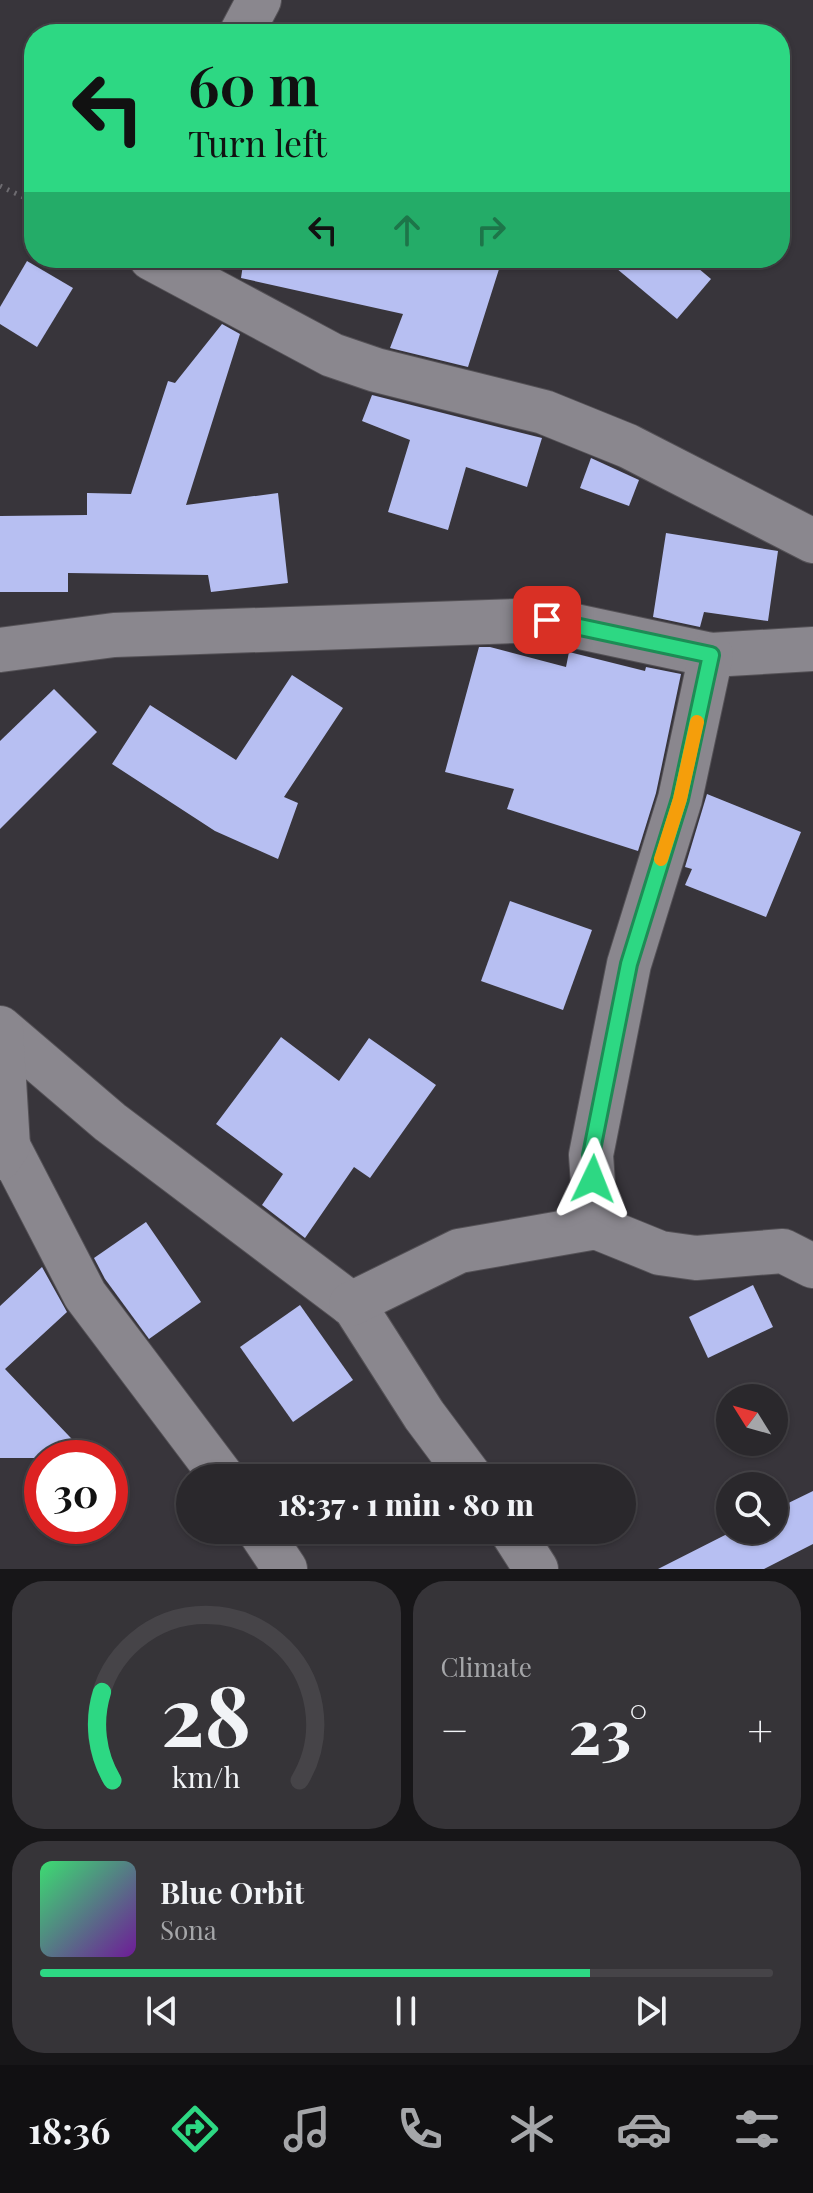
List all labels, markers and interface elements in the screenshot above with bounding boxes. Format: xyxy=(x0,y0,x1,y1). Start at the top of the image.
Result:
text: 60 m xyxy=(188,46,319,121)
icon: left xyxy=(56,56,160,160)
text: Turn left xyxy=(188,118,327,166)
icon: left xyxy=(301,208,345,252)
icon: ahead xyxy=(385,208,429,252)
icon: right xyxy=(469,208,513,252)
pin xyxy=(513,586,581,654)
icon: arrive xyxy=(525,598,569,642)
position arrow xyxy=(551,1137,635,1221)
north arrow xyxy=(716,1384,788,1456)
map controls xyxy=(716,1384,788,1544)
speed limit sign: 30 xyxy=(24,1440,128,1544)
button: search xyxy=(716,1472,788,1544)
text: 18:37 · 1 min · 80 m xyxy=(278,1484,534,1524)
text: Climate xyxy=(441,1649,532,1684)
text: 28 xyxy=(161,1657,251,1768)
text: 23° xyxy=(569,1689,647,1769)
text: − xyxy=(441,1699,469,1758)
text: + xyxy=(747,1699,773,1758)
text: km/h xyxy=(172,1757,241,1795)
text: Blue Orbit xyxy=(160,1872,304,1912)
text: Sona xyxy=(160,1912,217,1947)
icon: previous xyxy=(140,1989,184,2033)
icon: pause xyxy=(384,1989,428,2033)
icon: next xyxy=(629,1989,673,2033)
icon: directions xyxy=(167,2101,223,2157)
icon: music xyxy=(279,2101,335,2157)
icon: phone xyxy=(392,2101,448,2157)
icon: climate xyxy=(504,2101,560,2157)
icon: car xyxy=(616,2101,672,2157)
icon: filters xyxy=(729,2101,785,2157)
text: 18:36 xyxy=(28,2105,110,2153)

